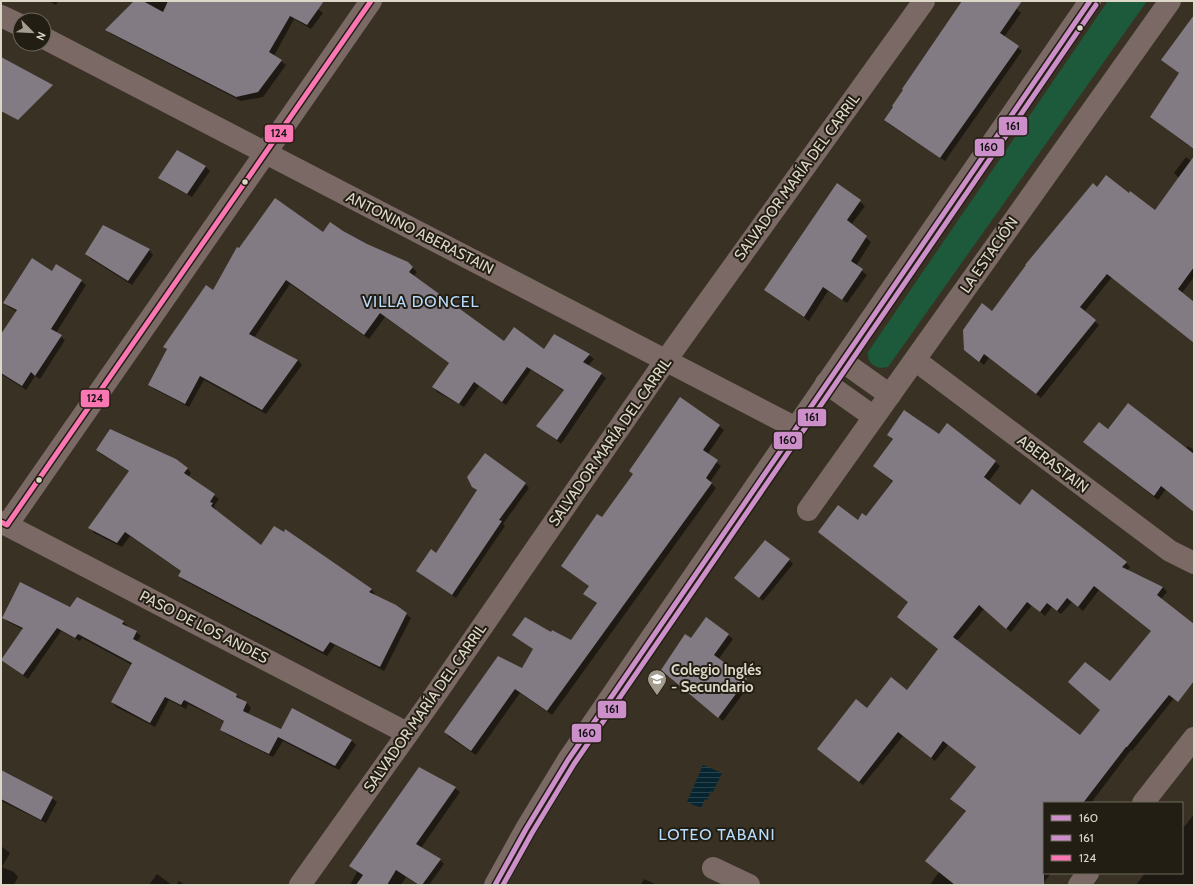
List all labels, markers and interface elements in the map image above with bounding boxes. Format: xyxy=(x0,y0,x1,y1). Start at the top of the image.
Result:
north arrow xyxy=(12,12,52,52)
unlabelled marker xyxy=(1075,23,1085,33)
text: N xyxy=(33,30,49,42)
street label: SALVADOR MARÍA DEL CARRIL xyxy=(730,89,864,264)
line badge: 161 xyxy=(998,116,1028,136)
text: 161 xyxy=(1006,119,1020,133)
line badge: 124 xyxy=(264,124,294,143)
text: 124 xyxy=(271,126,288,140)
line badge: 160 xyxy=(974,138,1005,157)
text: 160 xyxy=(980,140,998,154)
unlabelled marker xyxy=(240,177,250,187)
street label: ANTONINO ABERASTAIN xyxy=(343,188,497,278)
street label: LA ESTACIÓN xyxy=(955,213,1022,296)
district label: VILLA DONCEL xyxy=(362,292,480,311)
street label: SALVADOR MARÍA DEL CARRIL xyxy=(544,353,675,530)
line badge: 124 xyxy=(80,389,110,408)
text: 124 xyxy=(87,391,104,405)
line badge: 161 xyxy=(797,408,827,427)
text: 161 xyxy=(805,410,819,424)
line badge: 160 xyxy=(773,431,803,450)
street label: ABERASTAIN xyxy=(1014,431,1092,497)
text: 160 xyxy=(779,433,797,447)
unlabelled marker xyxy=(34,475,44,485)
street label: PASO DE LOS ANDES xyxy=(137,587,272,667)
street label: SALVADOR MARÍA DEL CARRIL xyxy=(359,619,490,796)
place label: Colegio Inglés - Secundario xyxy=(671,661,761,696)
school or university icon: Colegio Inglés - Secundario xyxy=(646,668,668,696)
line badge: 161 xyxy=(597,700,627,719)
text: 161 xyxy=(605,702,619,716)
line badge: 160 xyxy=(571,723,602,743)
text: 160 xyxy=(578,726,596,740)
legend xyxy=(1043,802,1183,874)
text: 160 xyxy=(1079,810,1098,825)
district label: LOTEO TABANI xyxy=(659,825,775,844)
text: 161 xyxy=(1079,830,1094,845)
text: 124 xyxy=(1079,850,1096,865)

